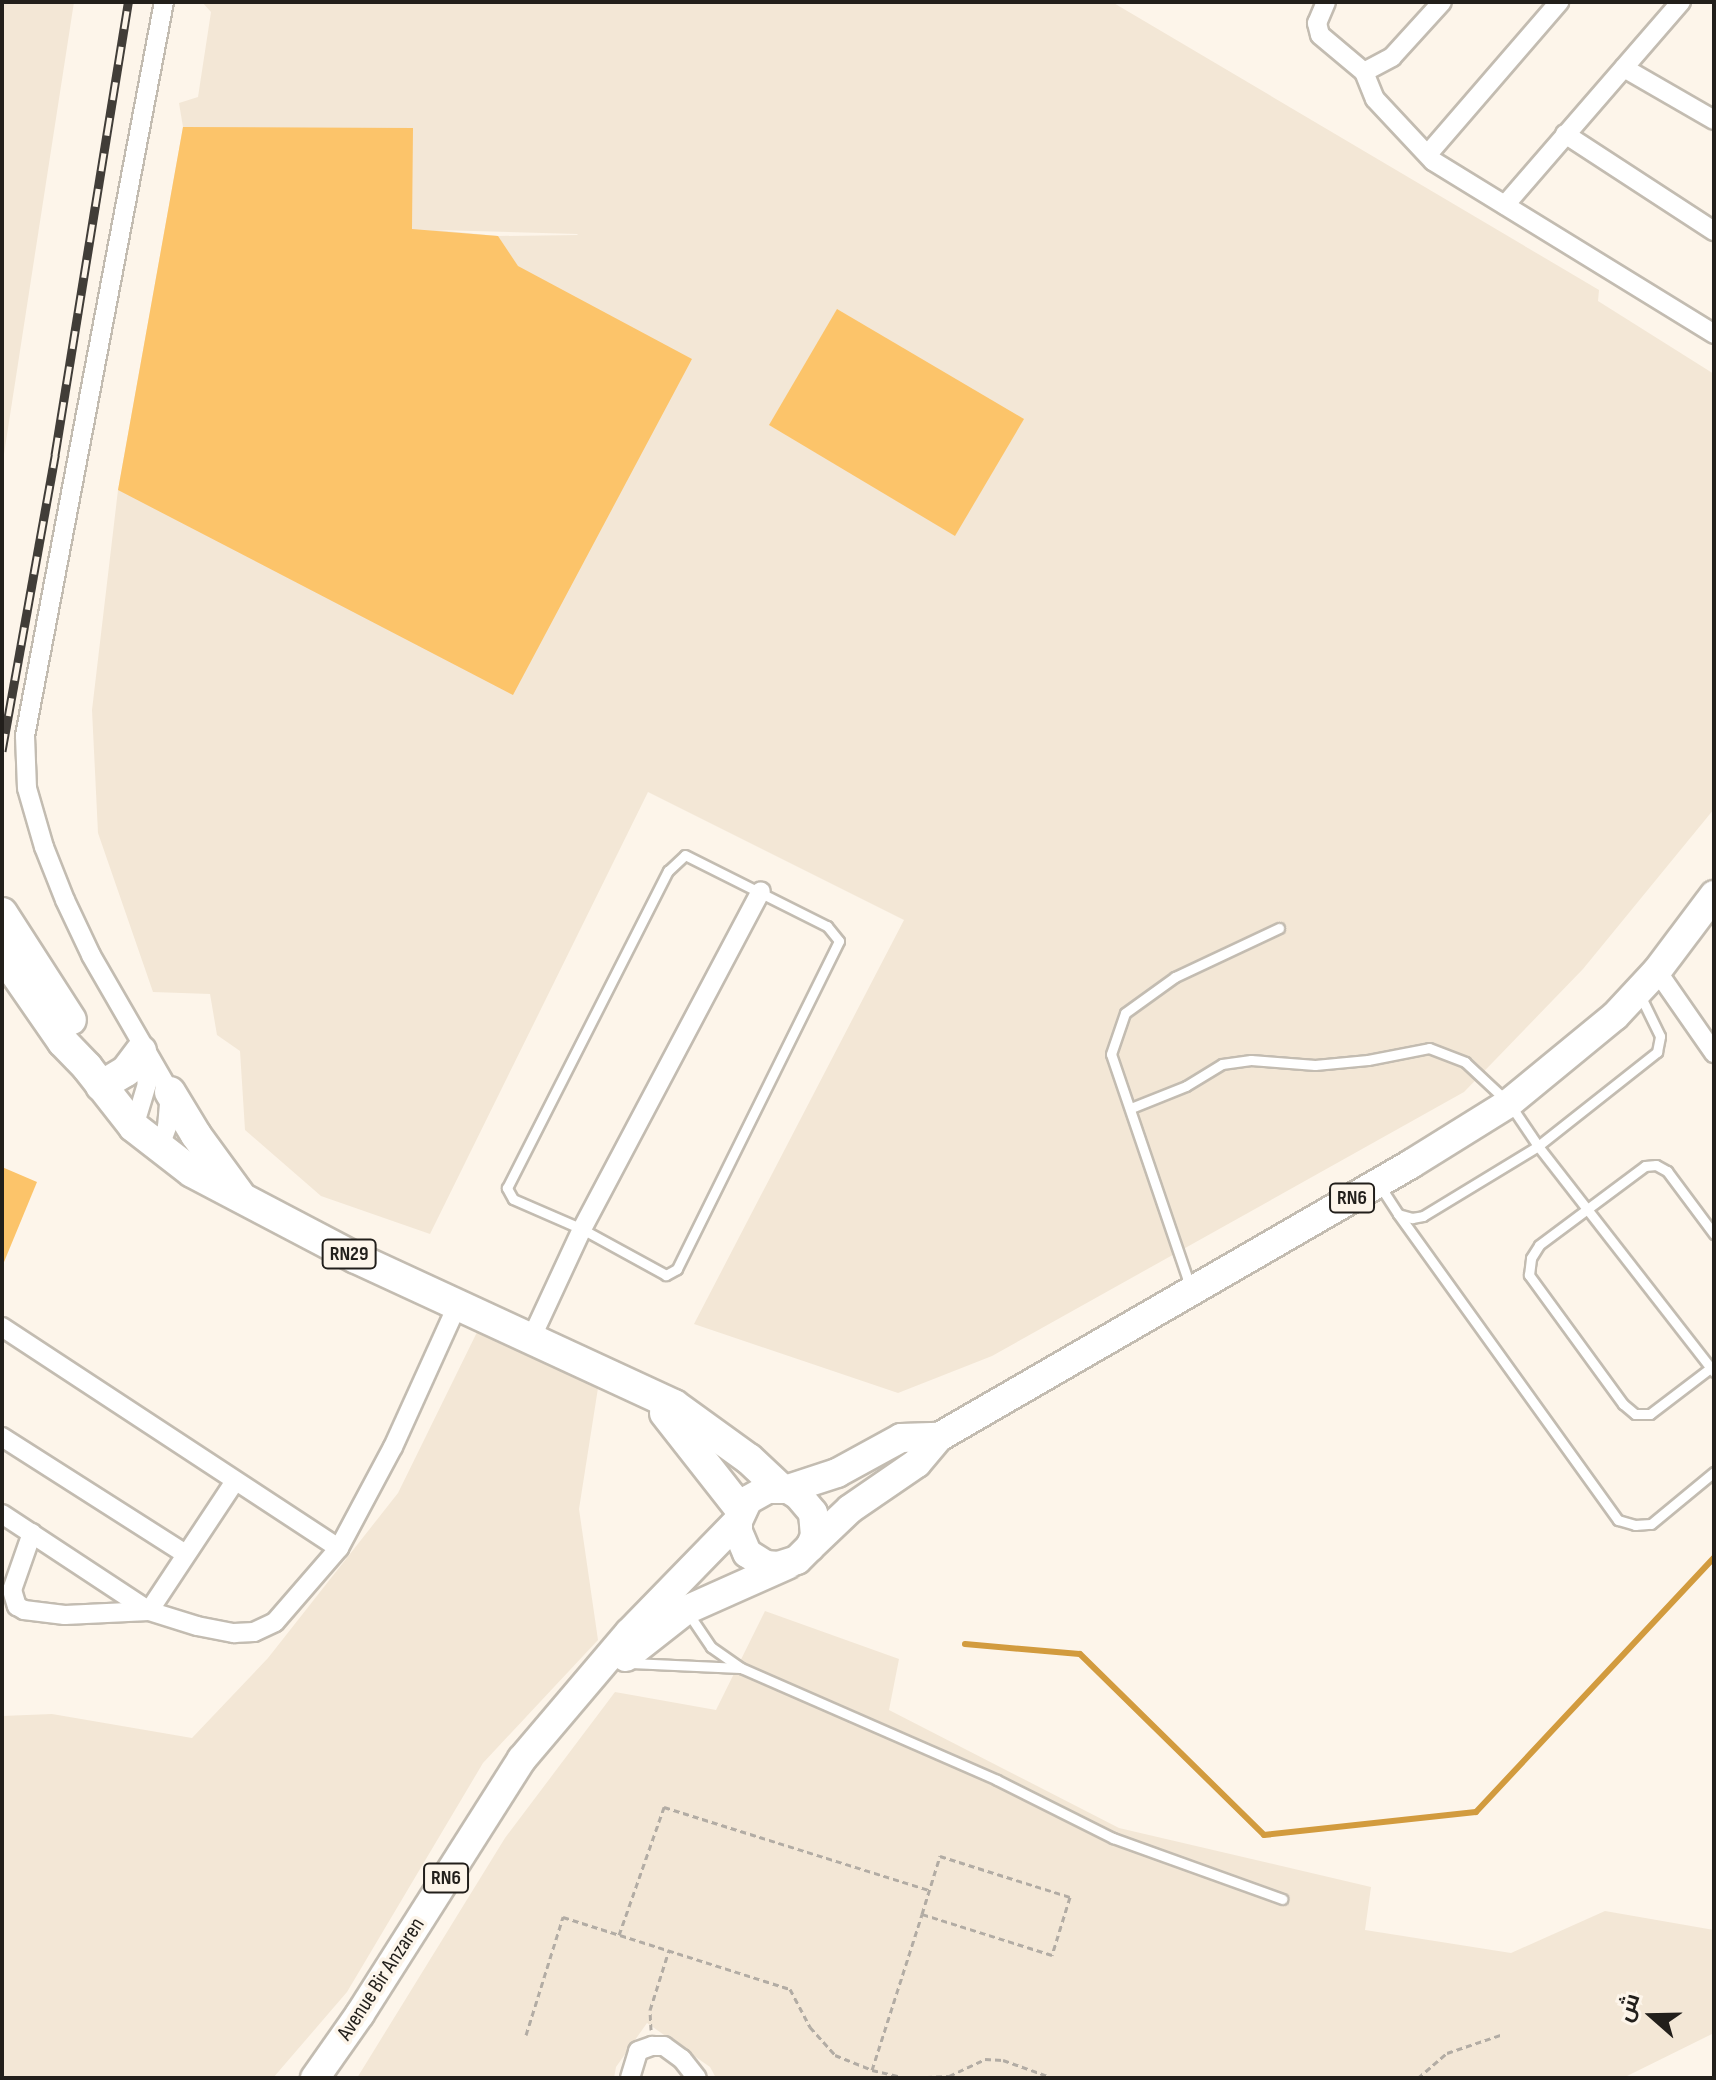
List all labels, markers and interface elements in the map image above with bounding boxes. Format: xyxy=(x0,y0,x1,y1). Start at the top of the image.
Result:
road number: RN6 xyxy=(1328,1182,1376,1214)
road number: RN29 xyxy=(321,1238,377,1270)
road number: RN6 xyxy=(422,1862,470,1894)
street label: Avenue Bir Anzaren xyxy=(332,1913,430,2045)
north arrow xyxy=(1612,1976,1692,2056)
text: ش xyxy=(1611,1990,1646,2026)

